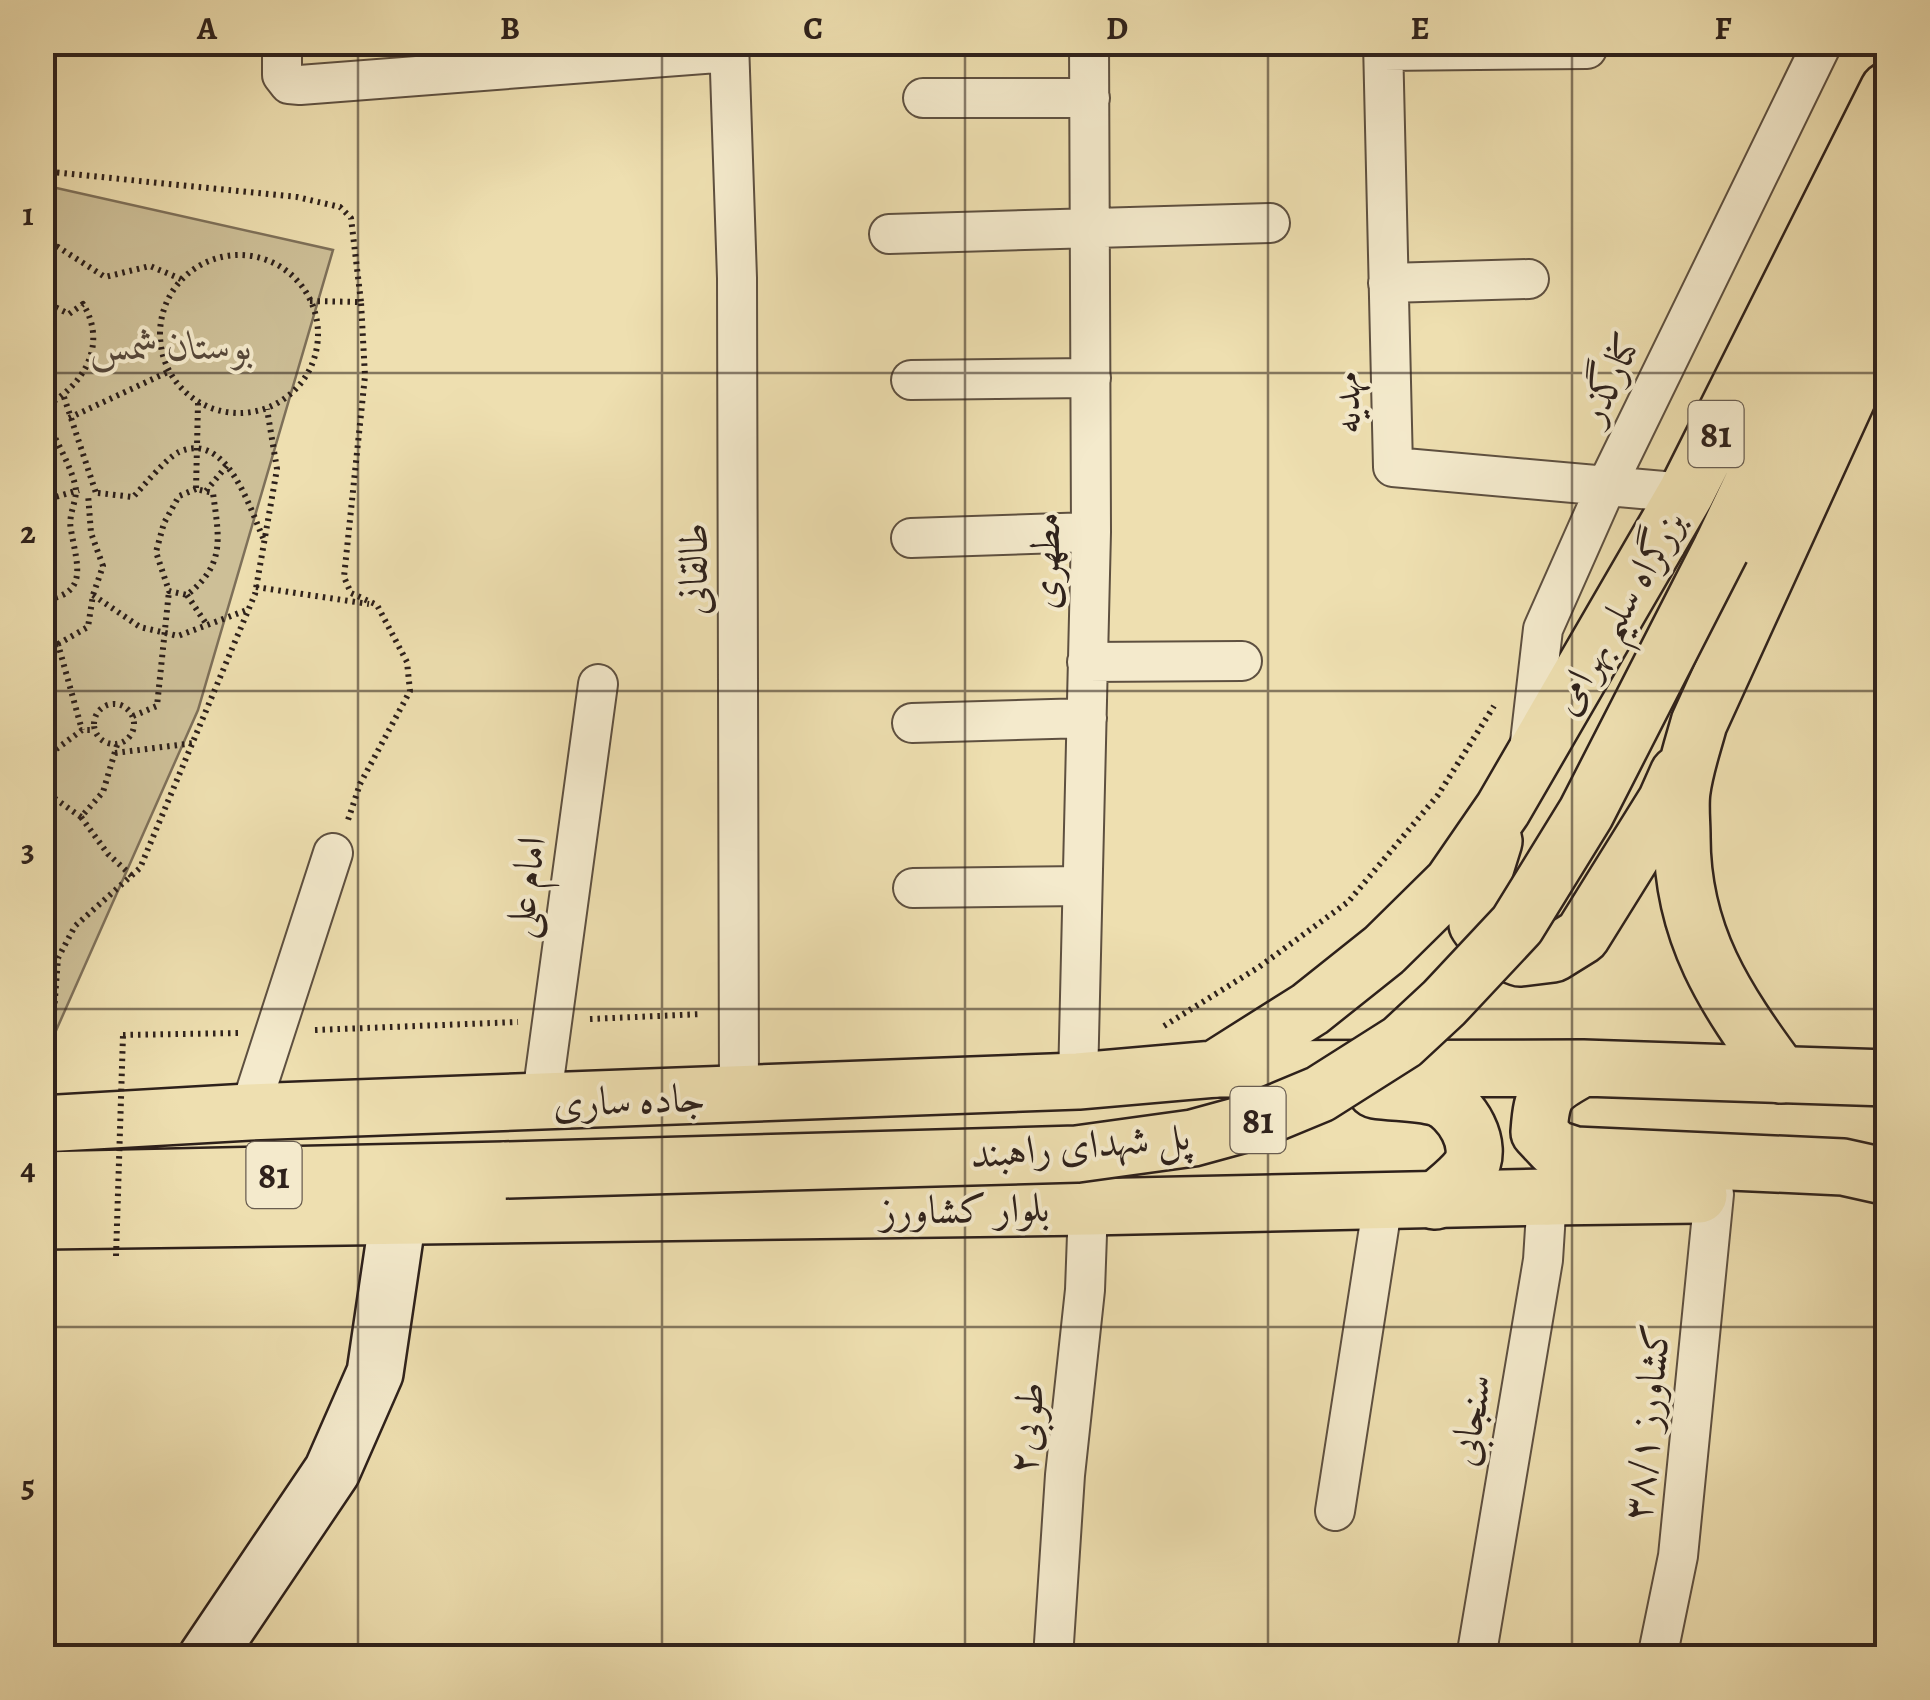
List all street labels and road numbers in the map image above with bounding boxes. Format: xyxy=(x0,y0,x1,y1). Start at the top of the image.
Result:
street label: کنارگذر xyxy=(1561,323,1655,436)
street label: مهدیه xyxy=(1318,371,1374,435)
road number: 81 xyxy=(1688,401,1744,467)
street label: بزرگراه سلیم بهرامی xyxy=(1537,500,1709,730)
street label: مطهری xyxy=(1017,512,1073,610)
street label: طالقانی xyxy=(666,523,721,615)
street label: امام علی xyxy=(491,833,566,942)
street label: جاده ساری xyxy=(552,1070,706,1130)
road number: 81 xyxy=(1230,1087,1286,1153)
street label: پل شهدای راهبند xyxy=(968,1108,1195,1183)
road number: 81 xyxy=(246,1142,302,1208)
street label: بلوار کشاورز xyxy=(876,1180,1050,1238)
street label: کشاورز ۳۸/۱ xyxy=(1608,1321,1684,1523)
street label: سنجابی xyxy=(1435,1370,1505,1470)
street label: طوبی۲ xyxy=(994,1379,1058,1477)

